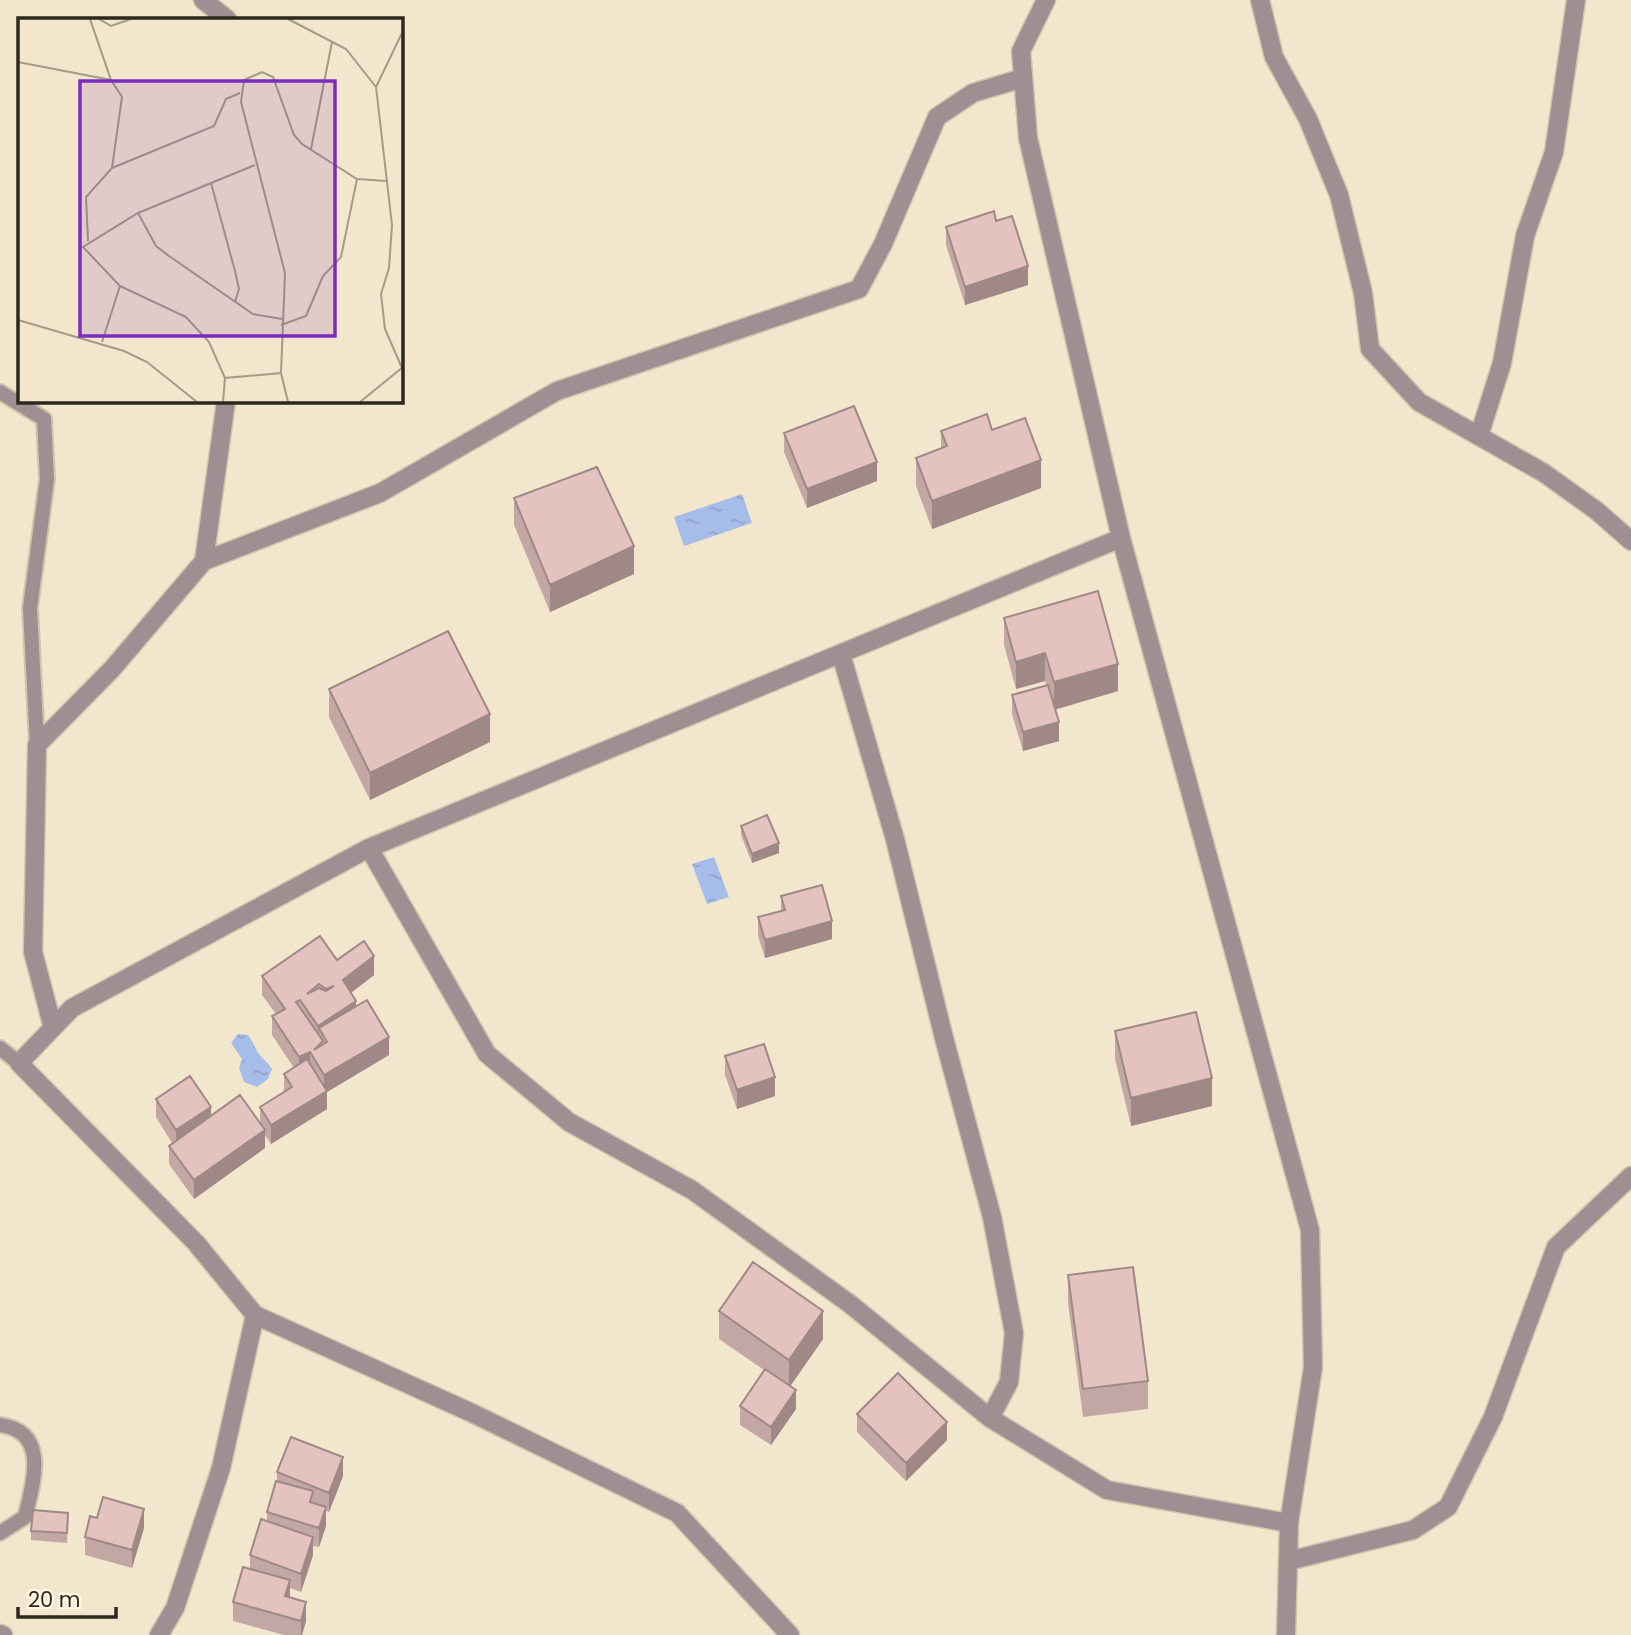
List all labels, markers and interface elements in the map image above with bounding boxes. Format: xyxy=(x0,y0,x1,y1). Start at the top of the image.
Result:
inset map xyxy=(18,18,402,402)
scale bar xyxy=(18,1576,116,1620)
text: 20 m xyxy=(28,1585,81,1614)

